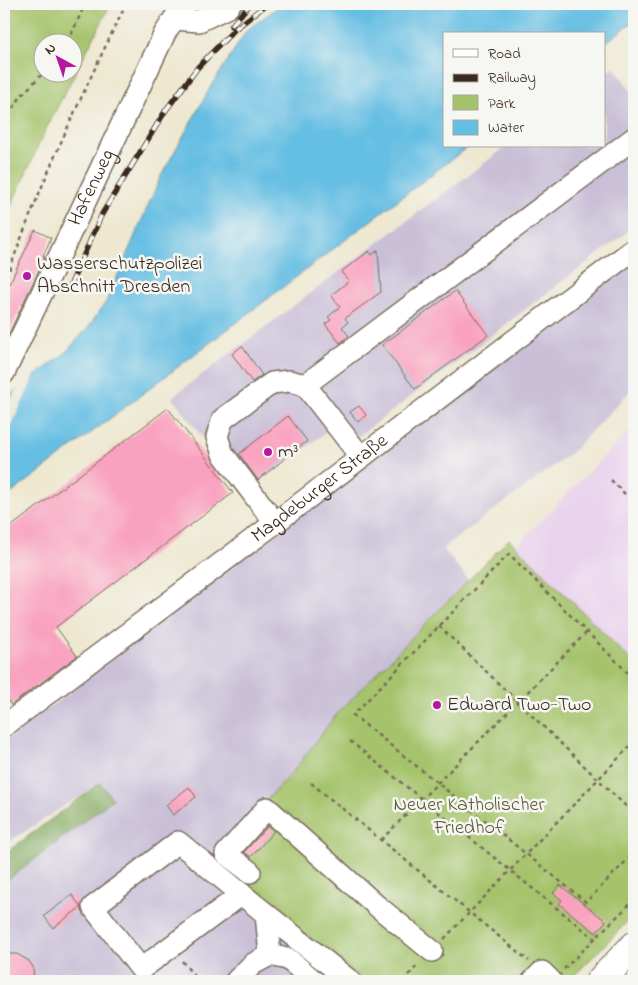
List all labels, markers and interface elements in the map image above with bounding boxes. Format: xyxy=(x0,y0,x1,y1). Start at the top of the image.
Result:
north arrow xyxy=(32,32,82,82)
legend xyxy=(443,32,606,148)
text: N xyxy=(40,38,61,60)
text: Road xyxy=(488,43,521,65)
text: Railway xyxy=(488,67,536,90)
text: Park xyxy=(488,93,516,115)
text: Water xyxy=(488,117,524,139)
street label: Hafenweg xyxy=(61,145,123,231)
place label: Wasserschutzpolizei Abschnitt Dresden xyxy=(37,250,202,302)
marker: Wasserschutzpolizei Abschnitt Dresden xyxy=(21,270,33,282)
street label: Magdeburger Straße xyxy=(245,427,394,550)
place label: m³ xyxy=(278,438,299,467)
marker: m³ xyxy=(262,446,274,458)
place label: Edward Two-Two xyxy=(447,691,591,720)
marker: Edward Two-Two xyxy=(431,699,443,711)
park label: Neuer Katholischer Friedhof xyxy=(393,791,545,843)

